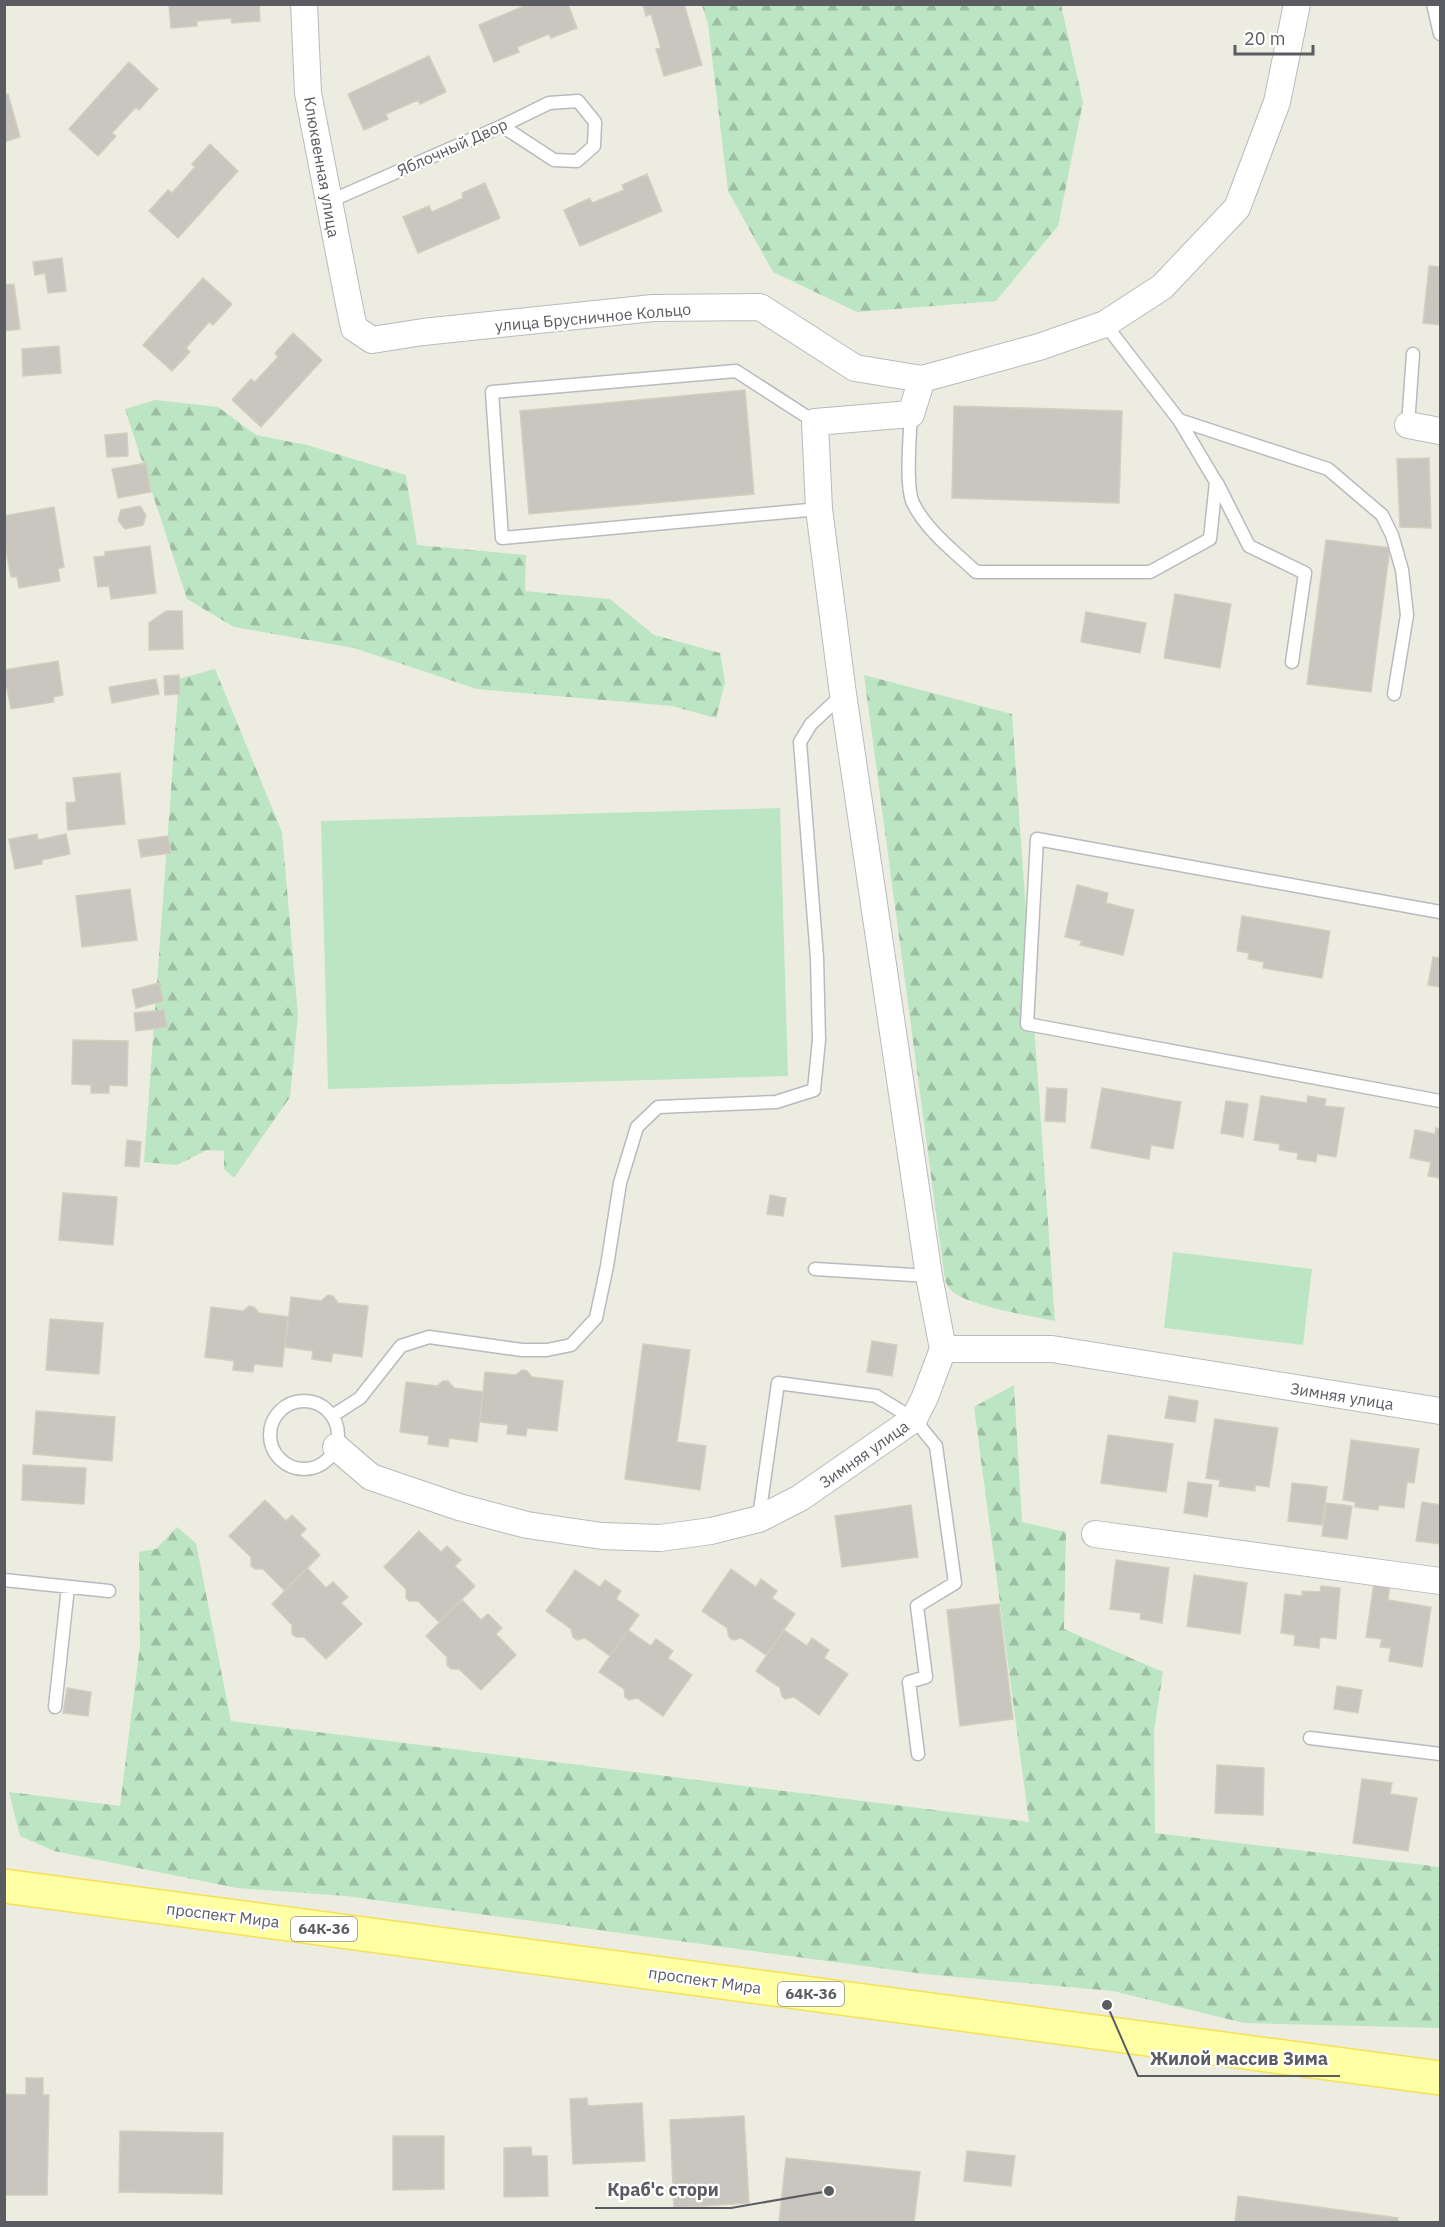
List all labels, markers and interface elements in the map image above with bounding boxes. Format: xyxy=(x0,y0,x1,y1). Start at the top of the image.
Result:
scale bar xyxy=(1235,18,1313,56)
text: 20 m xyxy=(1244,27,1286,50)
street label: Клюквенная улица xyxy=(300,95,344,239)
street label: Яблочный Двор xyxy=(394,114,510,180)
street label: улица Брусничное Кольцо xyxy=(494,298,692,336)
street label: Зимняя улица xyxy=(1289,1378,1396,1414)
street label: Зимняя улица xyxy=(815,1416,913,1492)
street label: проспект Мира xyxy=(165,1898,281,1932)
road number: 64К-36 xyxy=(291,1917,357,1941)
street label: проспект Мира xyxy=(647,1962,763,1998)
road number: 64К-36 xyxy=(778,1982,844,2006)
callout: Жилой массив Зима xyxy=(1138,2040,1340,2076)
text: Жилой массив Зима xyxy=(1150,2047,1328,2070)
callout: Краб'с стори xyxy=(595,2172,731,2208)
text: Краб'с стори xyxy=(607,2178,719,2201)

